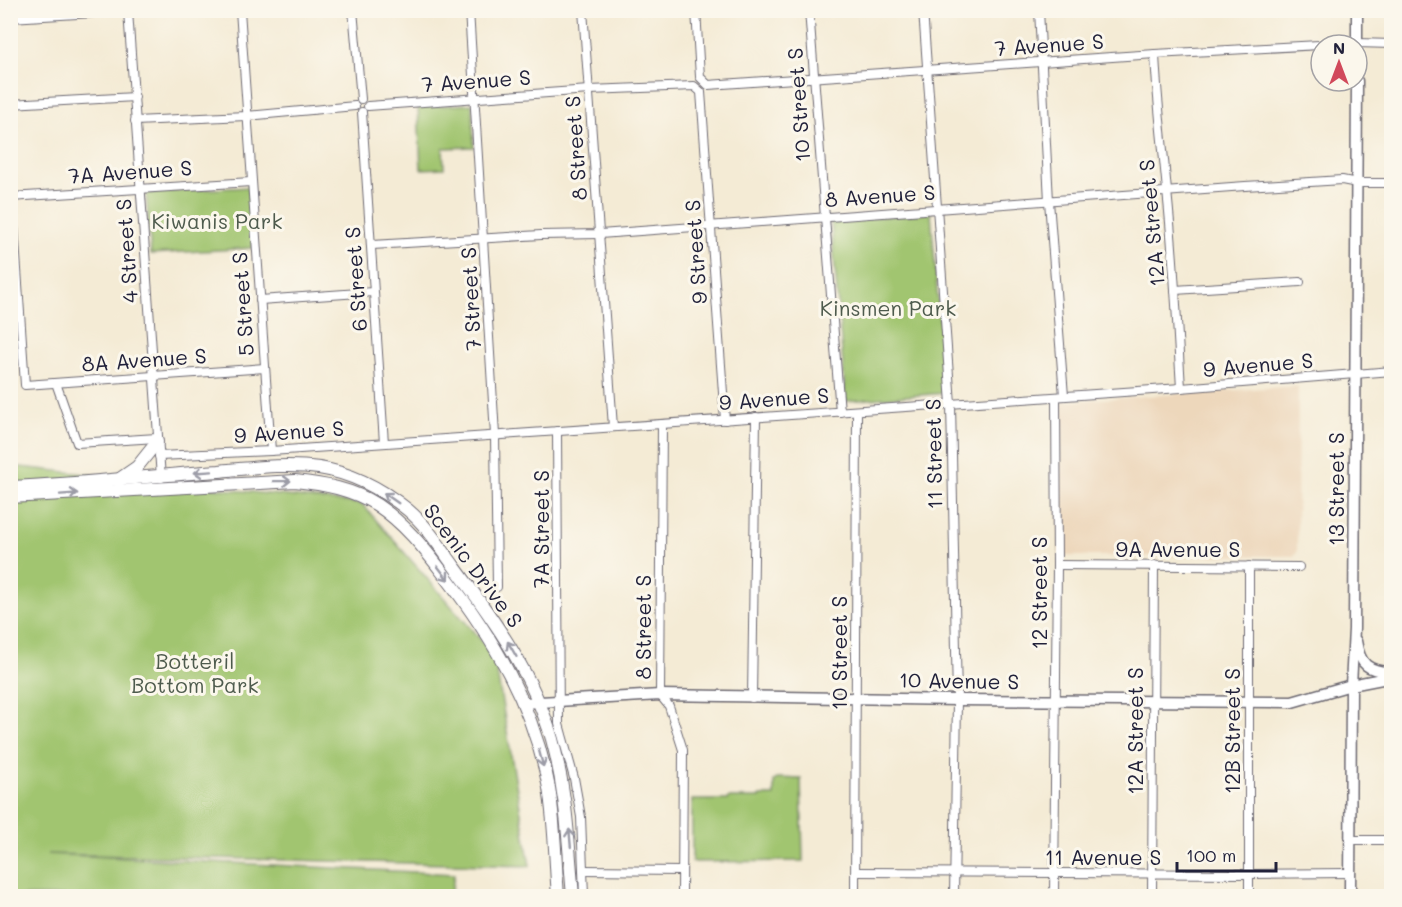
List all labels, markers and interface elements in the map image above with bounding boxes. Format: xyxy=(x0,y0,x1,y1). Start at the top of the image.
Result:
street label: 7 Avenue S xyxy=(993,27,1105,61)
north arrow xyxy=(1309,33,1369,93)
text: N xyxy=(1333,37,1345,58)
street label: 10 Street S xyxy=(781,47,815,163)
street label: 7 Avenue S xyxy=(420,63,532,97)
street label: 8 Street S xyxy=(558,95,592,201)
street label: 7A Avenue S xyxy=(67,153,193,189)
street label: 12A Street S xyxy=(1132,158,1170,288)
street label: 8 Avenue S xyxy=(824,178,936,212)
street label: 4 Street S xyxy=(109,198,143,304)
street label: 9 Street S xyxy=(678,199,712,305)
park label: Kiwanis Park xyxy=(151,207,283,234)
street label: 6 Street S xyxy=(338,226,372,332)
street label: 7 Street S xyxy=(454,246,486,352)
street label: 5 Street S xyxy=(225,251,259,357)
park label: Kinsmen Park xyxy=(820,294,956,321)
street label: 8A Avenue S xyxy=(81,341,207,377)
street label: 9 Avenue S xyxy=(1202,346,1314,382)
street label: 9 Avenue S xyxy=(718,381,830,415)
street label: 11 Street S xyxy=(919,398,947,510)
street label: 9 Avenue S xyxy=(233,414,345,448)
street label: 13 Street S xyxy=(1322,432,1349,546)
one-way arrow xyxy=(193,467,213,478)
street label: 7A Street S xyxy=(527,470,554,588)
one-way arrow xyxy=(271,475,291,487)
one-way arrow xyxy=(58,488,78,499)
one-way arrow xyxy=(383,492,399,504)
street label: Scenic Drive S xyxy=(419,498,529,632)
street label: 9A Avenue S xyxy=(1116,535,1240,562)
street label: 12 Street S xyxy=(1025,536,1052,650)
one-way arrow xyxy=(436,565,449,581)
street label: 8 Street S xyxy=(629,575,656,679)
street label: 10 Street S xyxy=(825,596,852,710)
one-way arrow xyxy=(506,641,518,658)
park label: Botteril Bottom Park xyxy=(131,647,259,698)
street label: 10 Avenue S xyxy=(899,665,1019,695)
street label: 12A Street S xyxy=(1121,667,1148,795)
street label: 12B Street S xyxy=(1218,668,1245,794)
one-way arrow xyxy=(536,748,547,767)
one-way arrow xyxy=(564,829,575,849)
scale bar xyxy=(1177,835,1276,873)
street label: 11 Avenue S xyxy=(1045,843,1161,870)
text: 100 m xyxy=(1186,843,1236,867)

